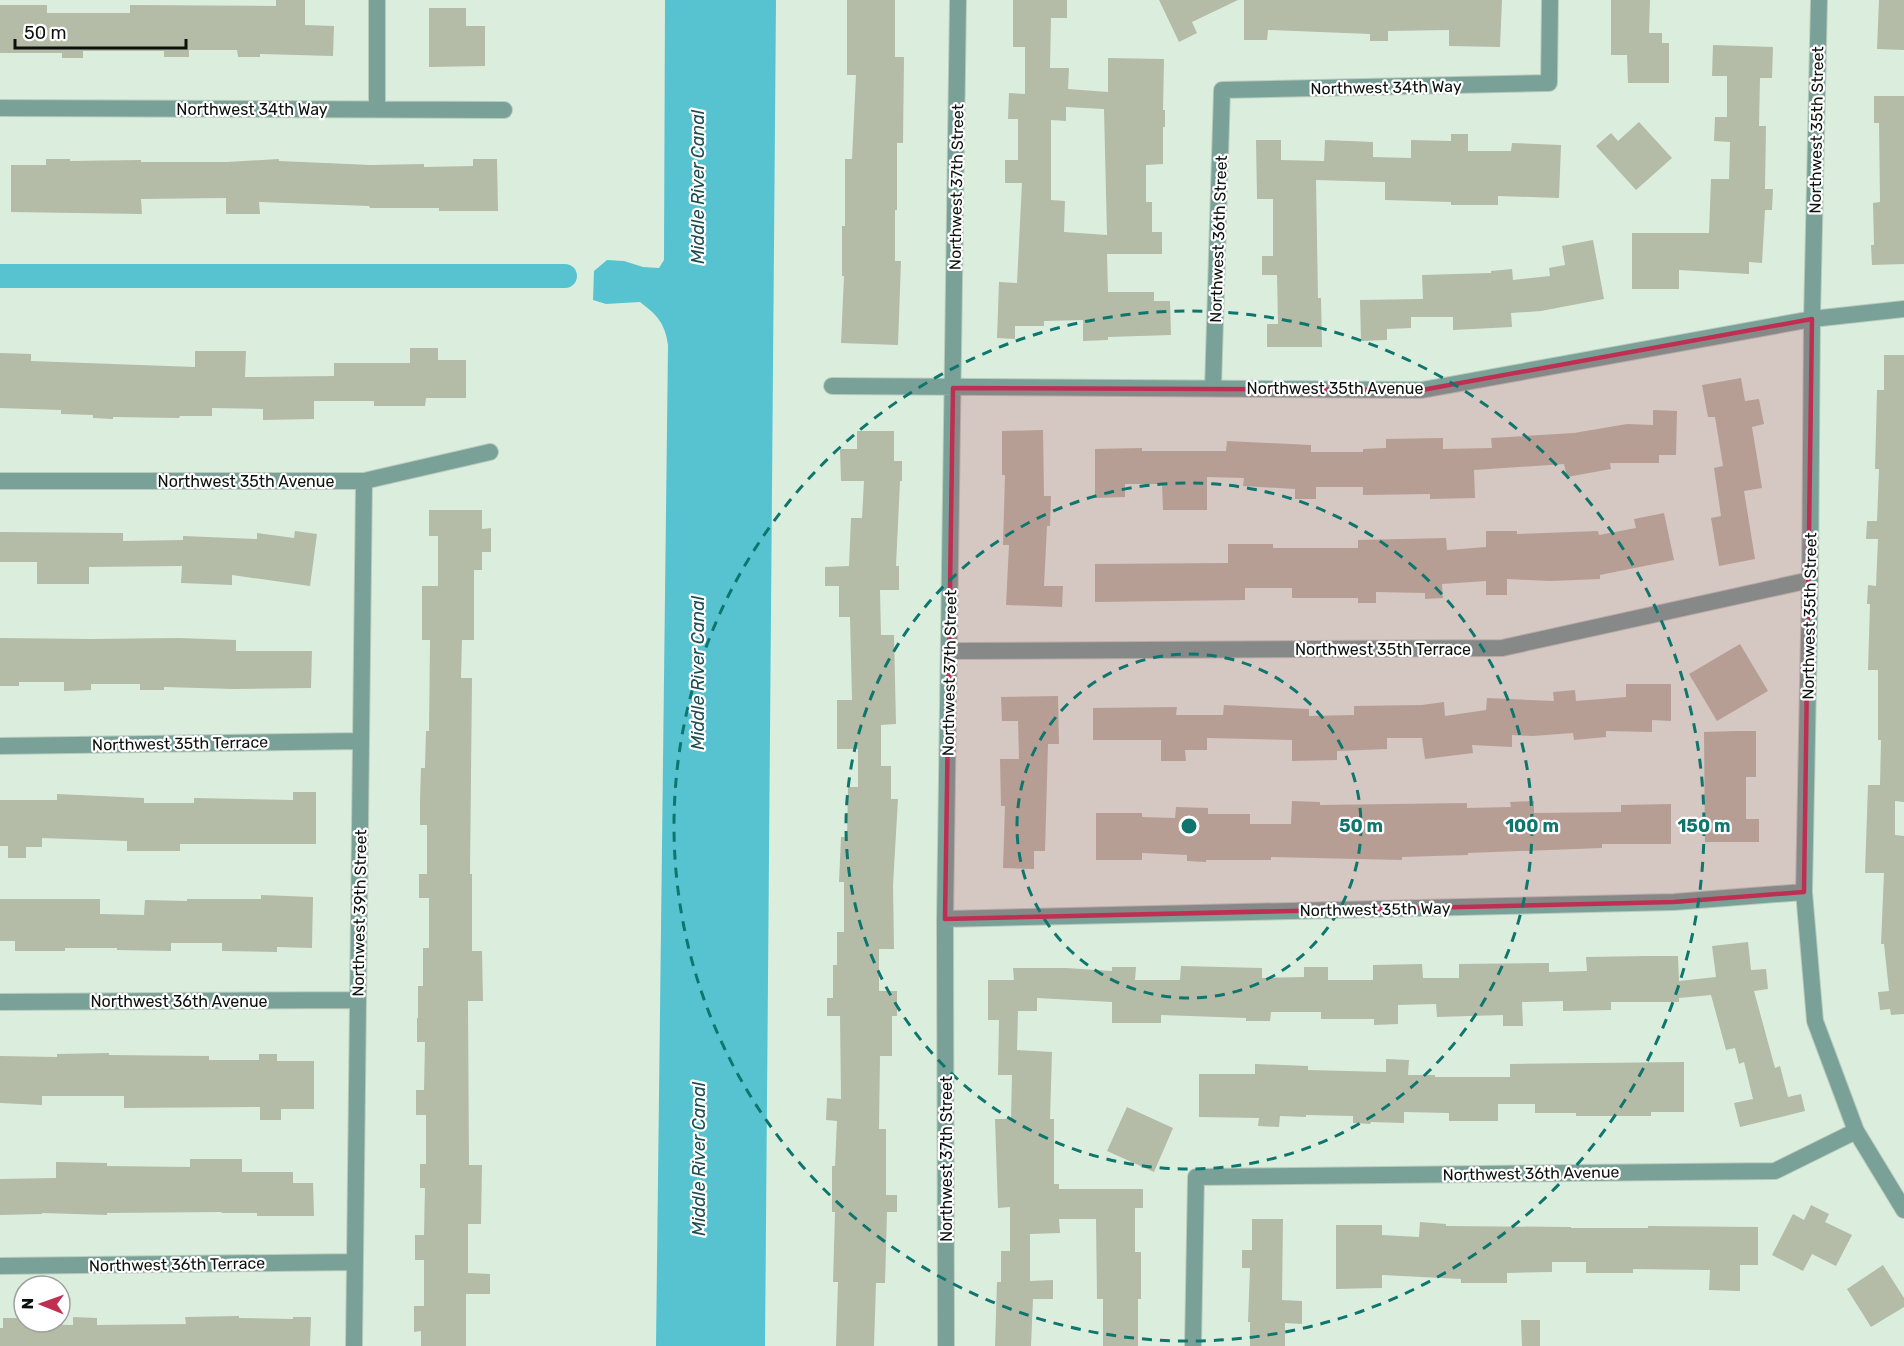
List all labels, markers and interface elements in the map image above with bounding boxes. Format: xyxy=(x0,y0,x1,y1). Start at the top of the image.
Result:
scale bar xyxy=(15,12,186,50)
text: 50 m xyxy=(24,22,67,44)
street label: Northwest 35th Street xyxy=(1806,46,1827,214)
street label: Northwest 34th Way xyxy=(1310,77,1462,98)
street label: Northwest 34th Way xyxy=(176,100,328,119)
street label: Northwest 37th Street xyxy=(946,104,967,270)
water label: Middle River Canal xyxy=(687,109,709,264)
street label: Northwest 36th Street xyxy=(1206,155,1231,323)
street label: Northwest 35th Avenue xyxy=(1247,379,1423,398)
street label: Northwest 35th Avenue xyxy=(158,472,334,491)
street label: Northwest 35th Street xyxy=(1799,532,1820,700)
street label: Northwest 37th Street xyxy=(939,590,960,756)
water label: Middle River Canal xyxy=(687,595,709,750)
street label: Northwest 35th Terrace xyxy=(1295,640,1471,659)
street label: Northwest 35th Terrace xyxy=(92,732,268,755)
text: 50 m xyxy=(1339,815,1383,837)
text: 100 m xyxy=(1505,815,1559,837)
text: 150 m xyxy=(1677,815,1731,837)
centre of rings xyxy=(1179,816,1199,836)
street label: Northwest 39th Street xyxy=(349,829,370,997)
street label: Northwest 35th Way xyxy=(1299,899,1451,920)
street label: Northwest 36th Avenue xyxy=(91,992,268,1011)
street label: Northwest 37th Street xyxy=(937,1076,956,1242)
water label: Middle River Canal xyxy=(688,1081,710,1236)
street label: Northwest 36th Avenue xyxy=(1442,1162,1620,1185)
street label: Northwest 36th Terrace xyxy=(89,1253,265,1276)
north arrow xyxy=(12,1274,72,1334)
text: N xyxy=(18,1298,37,1310)

